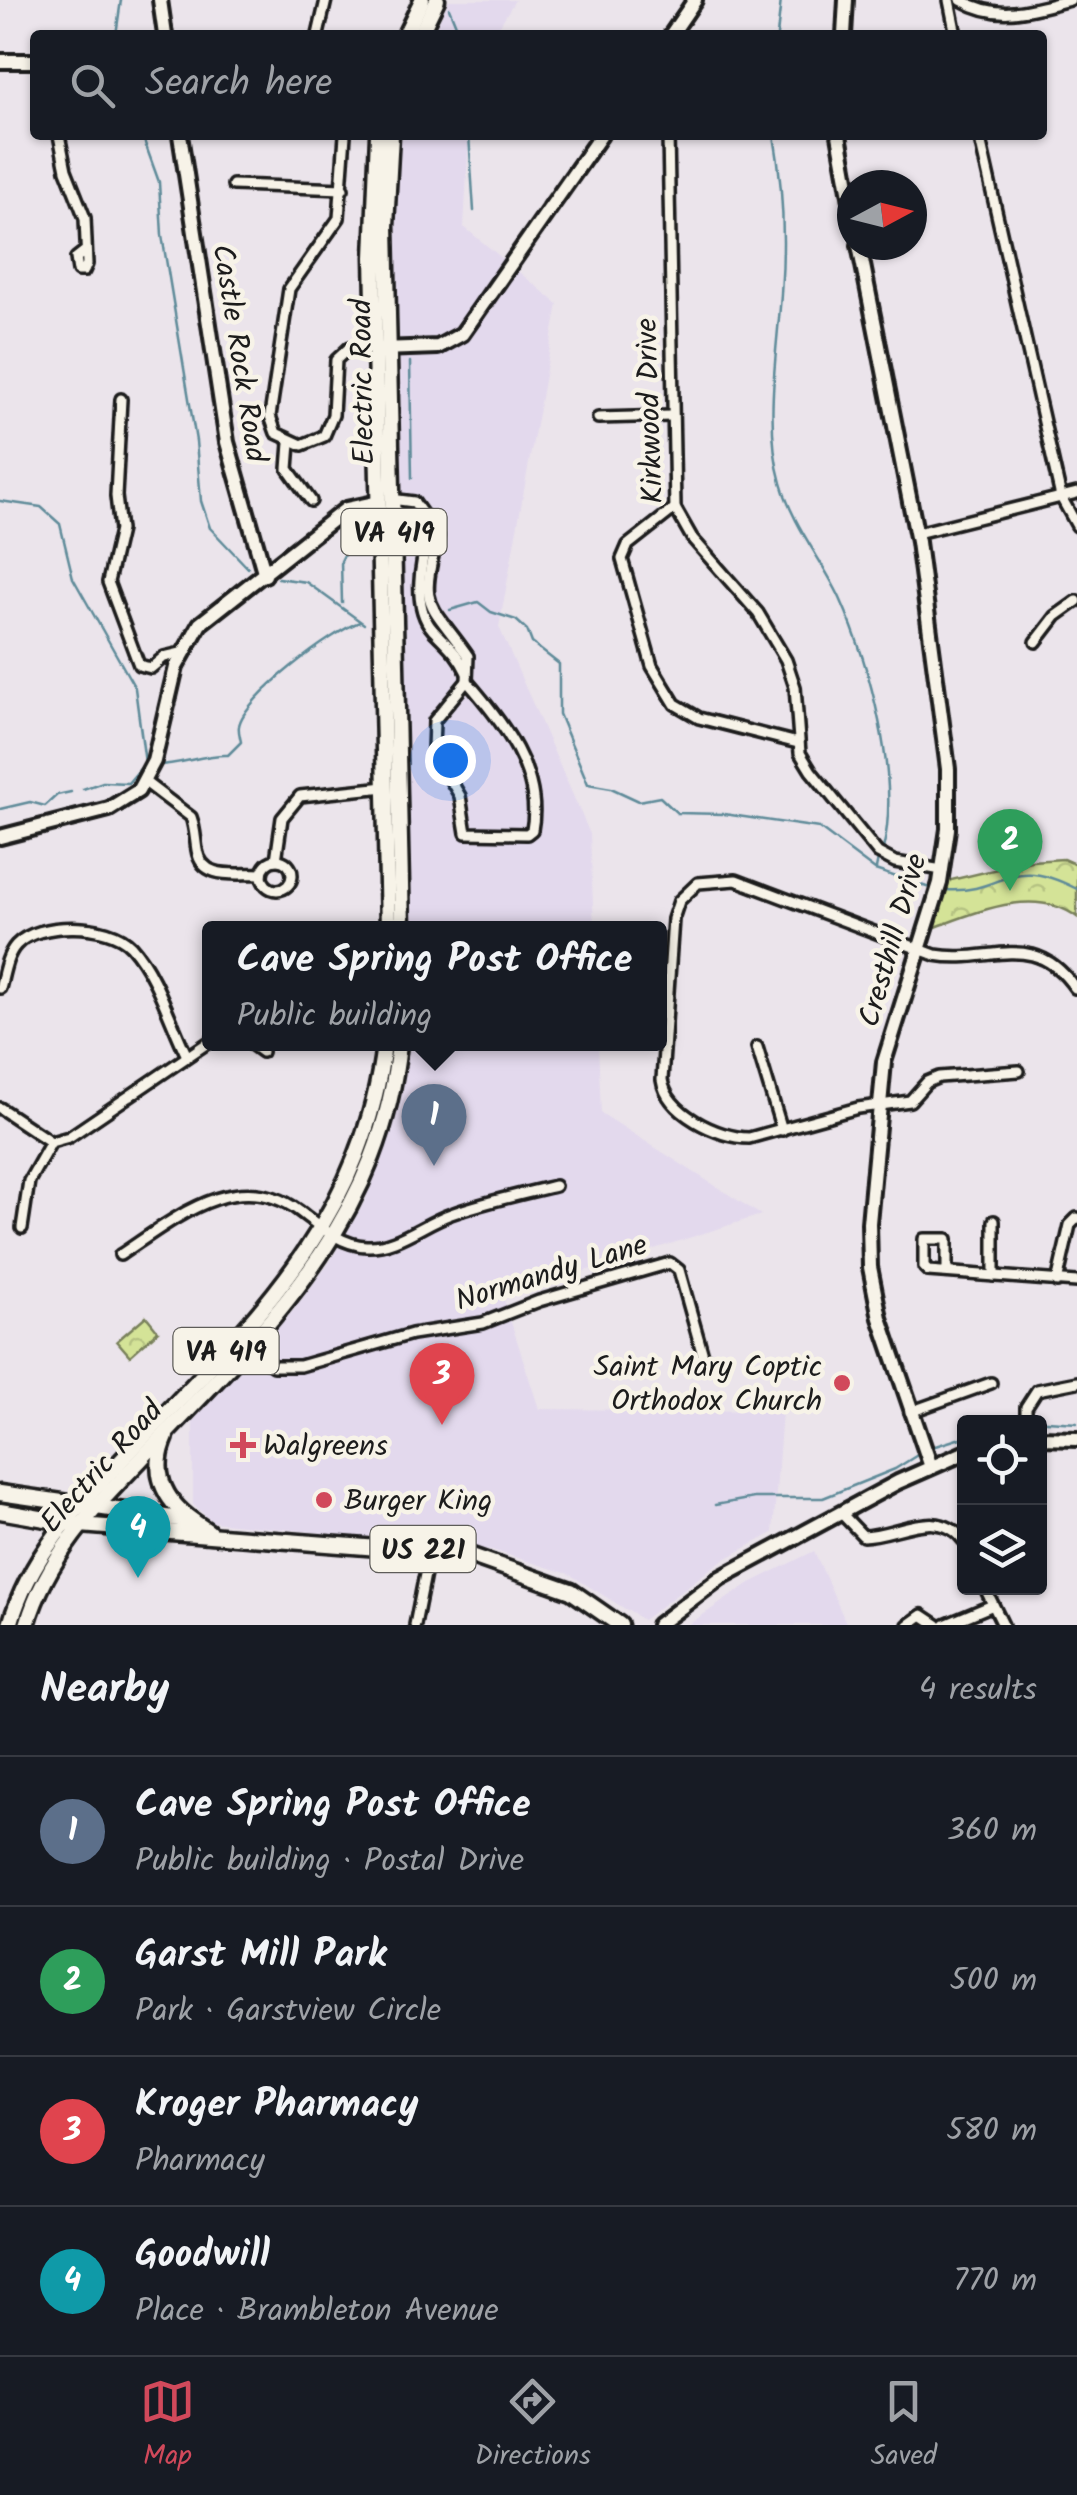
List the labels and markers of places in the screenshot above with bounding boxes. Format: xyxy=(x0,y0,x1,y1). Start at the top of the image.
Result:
pin: 2 xyxy=(978,808,1042,891)
pin: 1 xyxy=(402,1084,466,1166)
pin: 3 xyxy=(410,1342,474,1425)
place label: Saint Mary Coptic Orthodox Church xyxy=(593,1344,822,1426)
marker: Saint Mary Coptic Orthodox Church xyxy=(831,1372,853,1394)
place label: Walgreens xyxy=(263,1423,388,1471)
marker: Walgreens xyxy=(232,1434,254,1456)
place label: Burger King xyxy=(344,1478,492,1526)
marker: Burger King xyxy=(313,1489,335,1511)
pin: 4 xyxy=(106,1496,170,1578)

